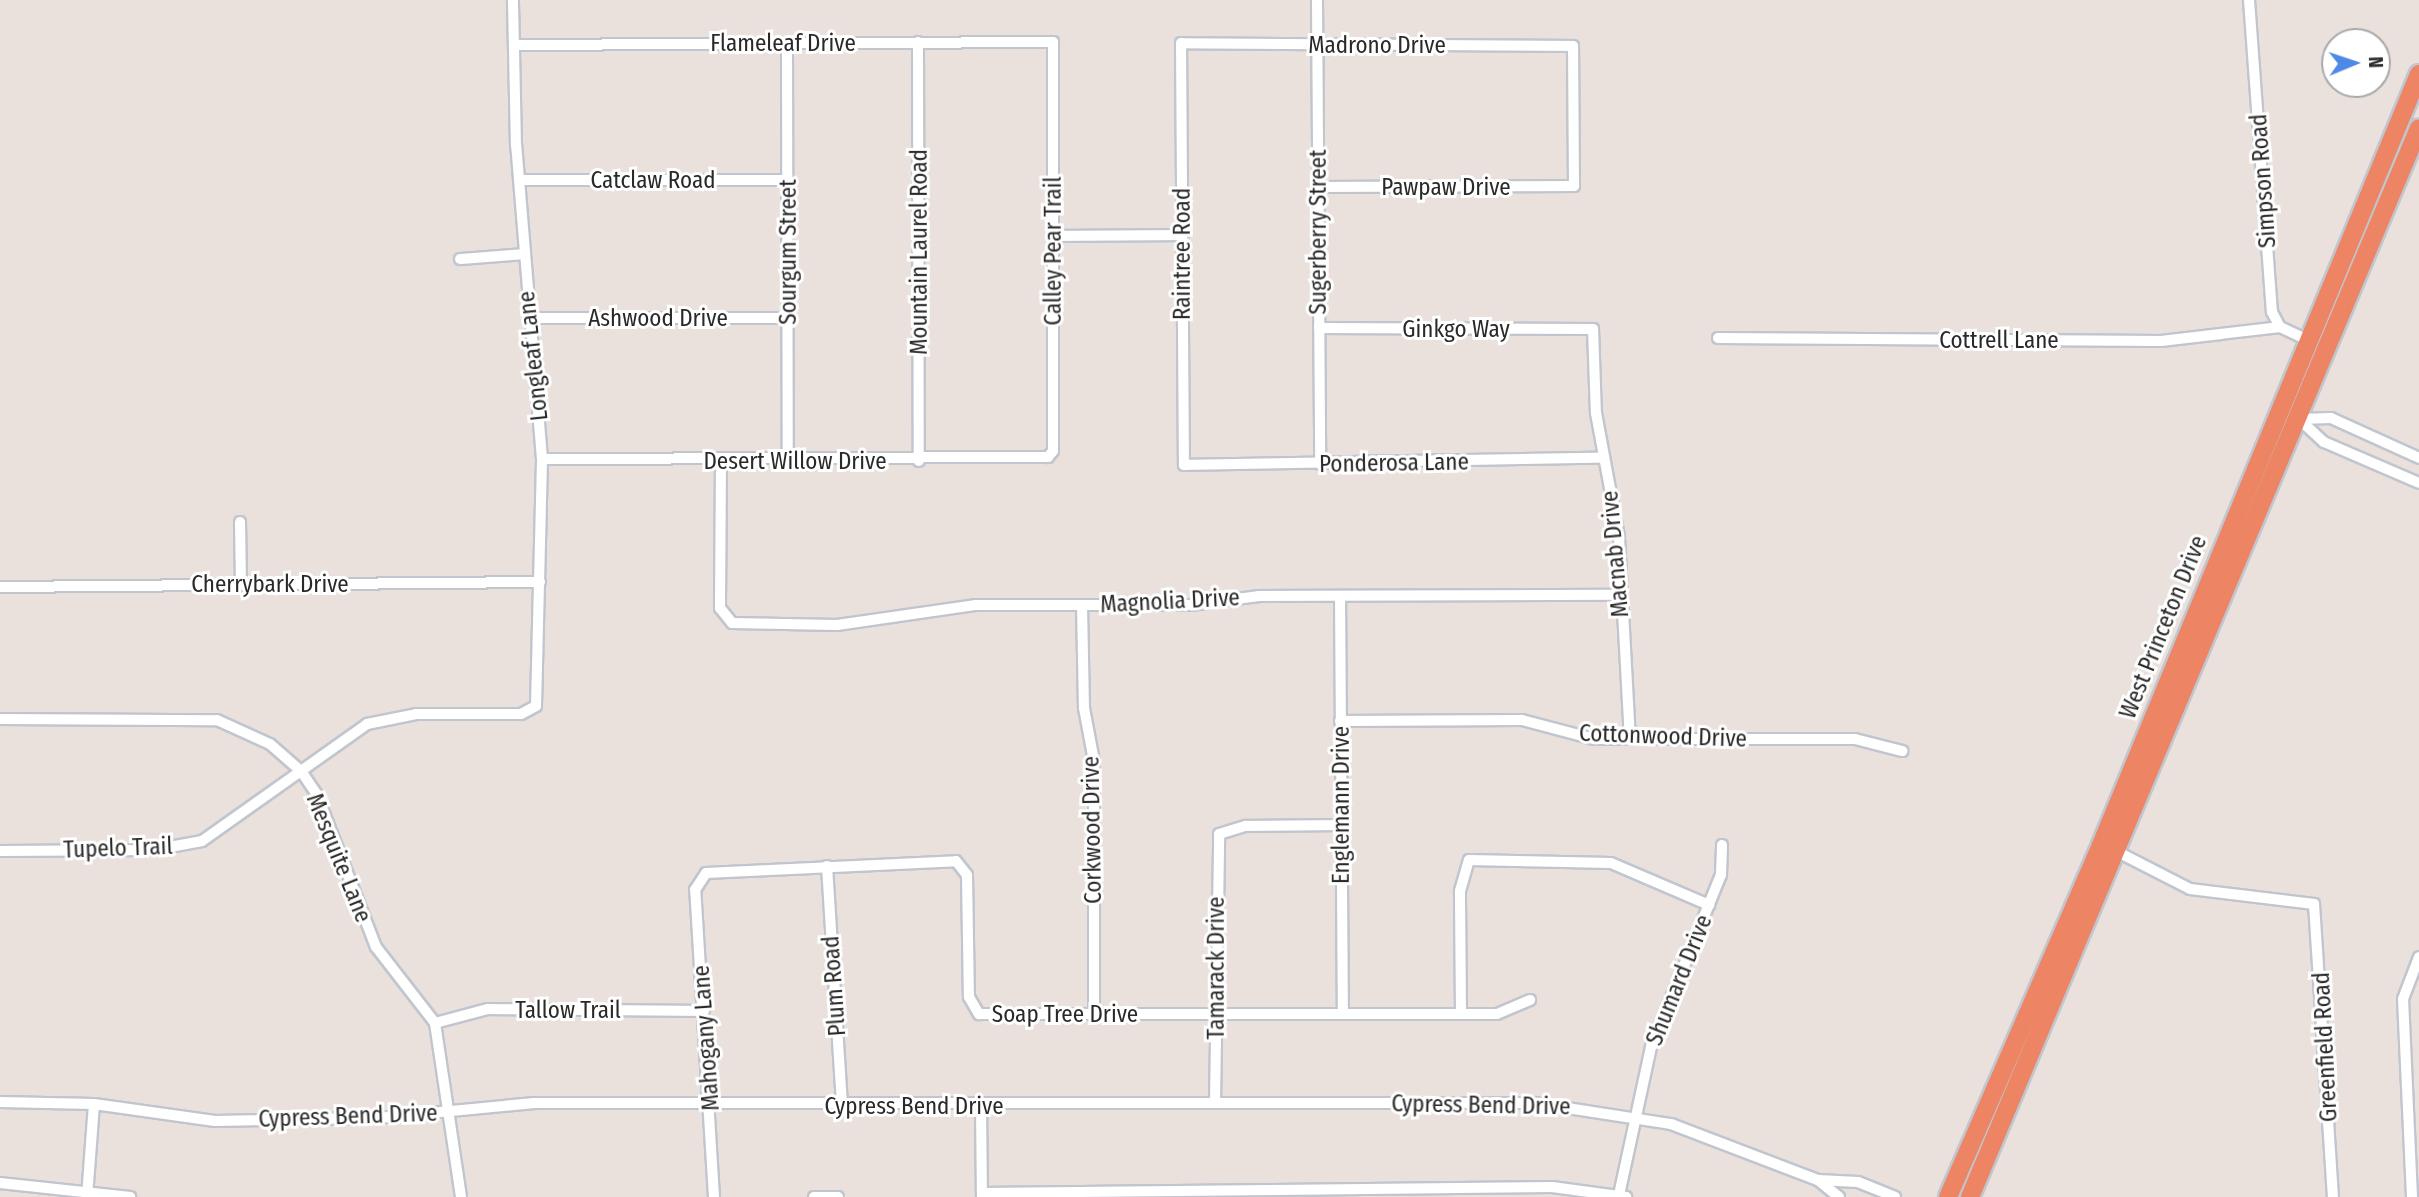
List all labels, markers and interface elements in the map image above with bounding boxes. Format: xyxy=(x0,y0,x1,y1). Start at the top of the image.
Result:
north arrow xyxy=(2321,28,2391,98)
street label: Flameleaf Drive xyxy=(710,29,856,57)
street label: Madrono Drive xyxy=(1308,31,1446,59)
text: N xyxy=(2364,56,2387,68)
street label: Simpson Road xyxy=(2245,113,2281,249)
street label: Mountain Laurel Road xyxy=(905,149,933,355)
street label: Sugerberry Street xyxy=(1304,149,1332,315)
street label: Catclaw Road xyxy=(590,166,716,194)
street label: Pawpaw Drive xyxy=(1381,173,1511,201)
street label: Calley Pear Trail xyxy=(1039,176,1067,326)
street label: Sourgum Street xyxy=(774,179,802,325)
street label: Raintree Road xyxy=(1168,188,1196,320)
street label: Longleaf Lane xyxy=(512,290,554,422)
street label: Ashwood Drive xyxy=(588,304,728,332)
street label: Ginkgo Way xyxy=(1402,315,1510,343)
street label: Cottrell Lane xyxy=(1939,326,2059,354)
street label: Desert Willow Drive xyxy=(703,447,887,475)
street label: Ponderosa Lane xyxy=(1319,448,1469,478)
street label: Macnab Drive xyxy=(1596,489,1634,619)
street label: West Princeton Drive xyxy=(2114,531,2212,723)
street label: Cherrybark Drive xyxy=(191,570,349,598)
street label: Magnolia Drive xyxy=(1100,584,1240,618)
street label: Cottonwood Drive xyxy=(1579,719,1747,753)
street label: Englemann Drive xyxy=(1327,726,1355,884)
street label: Corkwood Drive xyxy=(1077,756,1107,904)
street label: Mesquite Lane xyxy=(301,790,377,926)
street label: Tupelo Trail xyxy=(63,832,173,864)
street label: Tamarack Drive xyxy=(1202,897,1230,1039)
street label: Shumard Drive xyxy=(1640,911,1718,1049)
street label: Plum Road xyxy=(817,935,851,1037)
street label: Mahogany Lane xyxy=(687,964,725,1112)
street label: Greenfield Road xyxy=(2307,971,2343,1123)
street label: Tallow Trail xyxy=(515,996,621,1024)
street label: Soap Tree Drive xyxy=(992,1000,1138,1028)
street label: Cypress Bend Drive xyxy=(1391,1090,1571,1120)
street label: Cypress Bend Drive xyxy=(824,1092,1004,1120)
street label: Cypress Bend Drive xyxy=(258,1099,438,1133)

